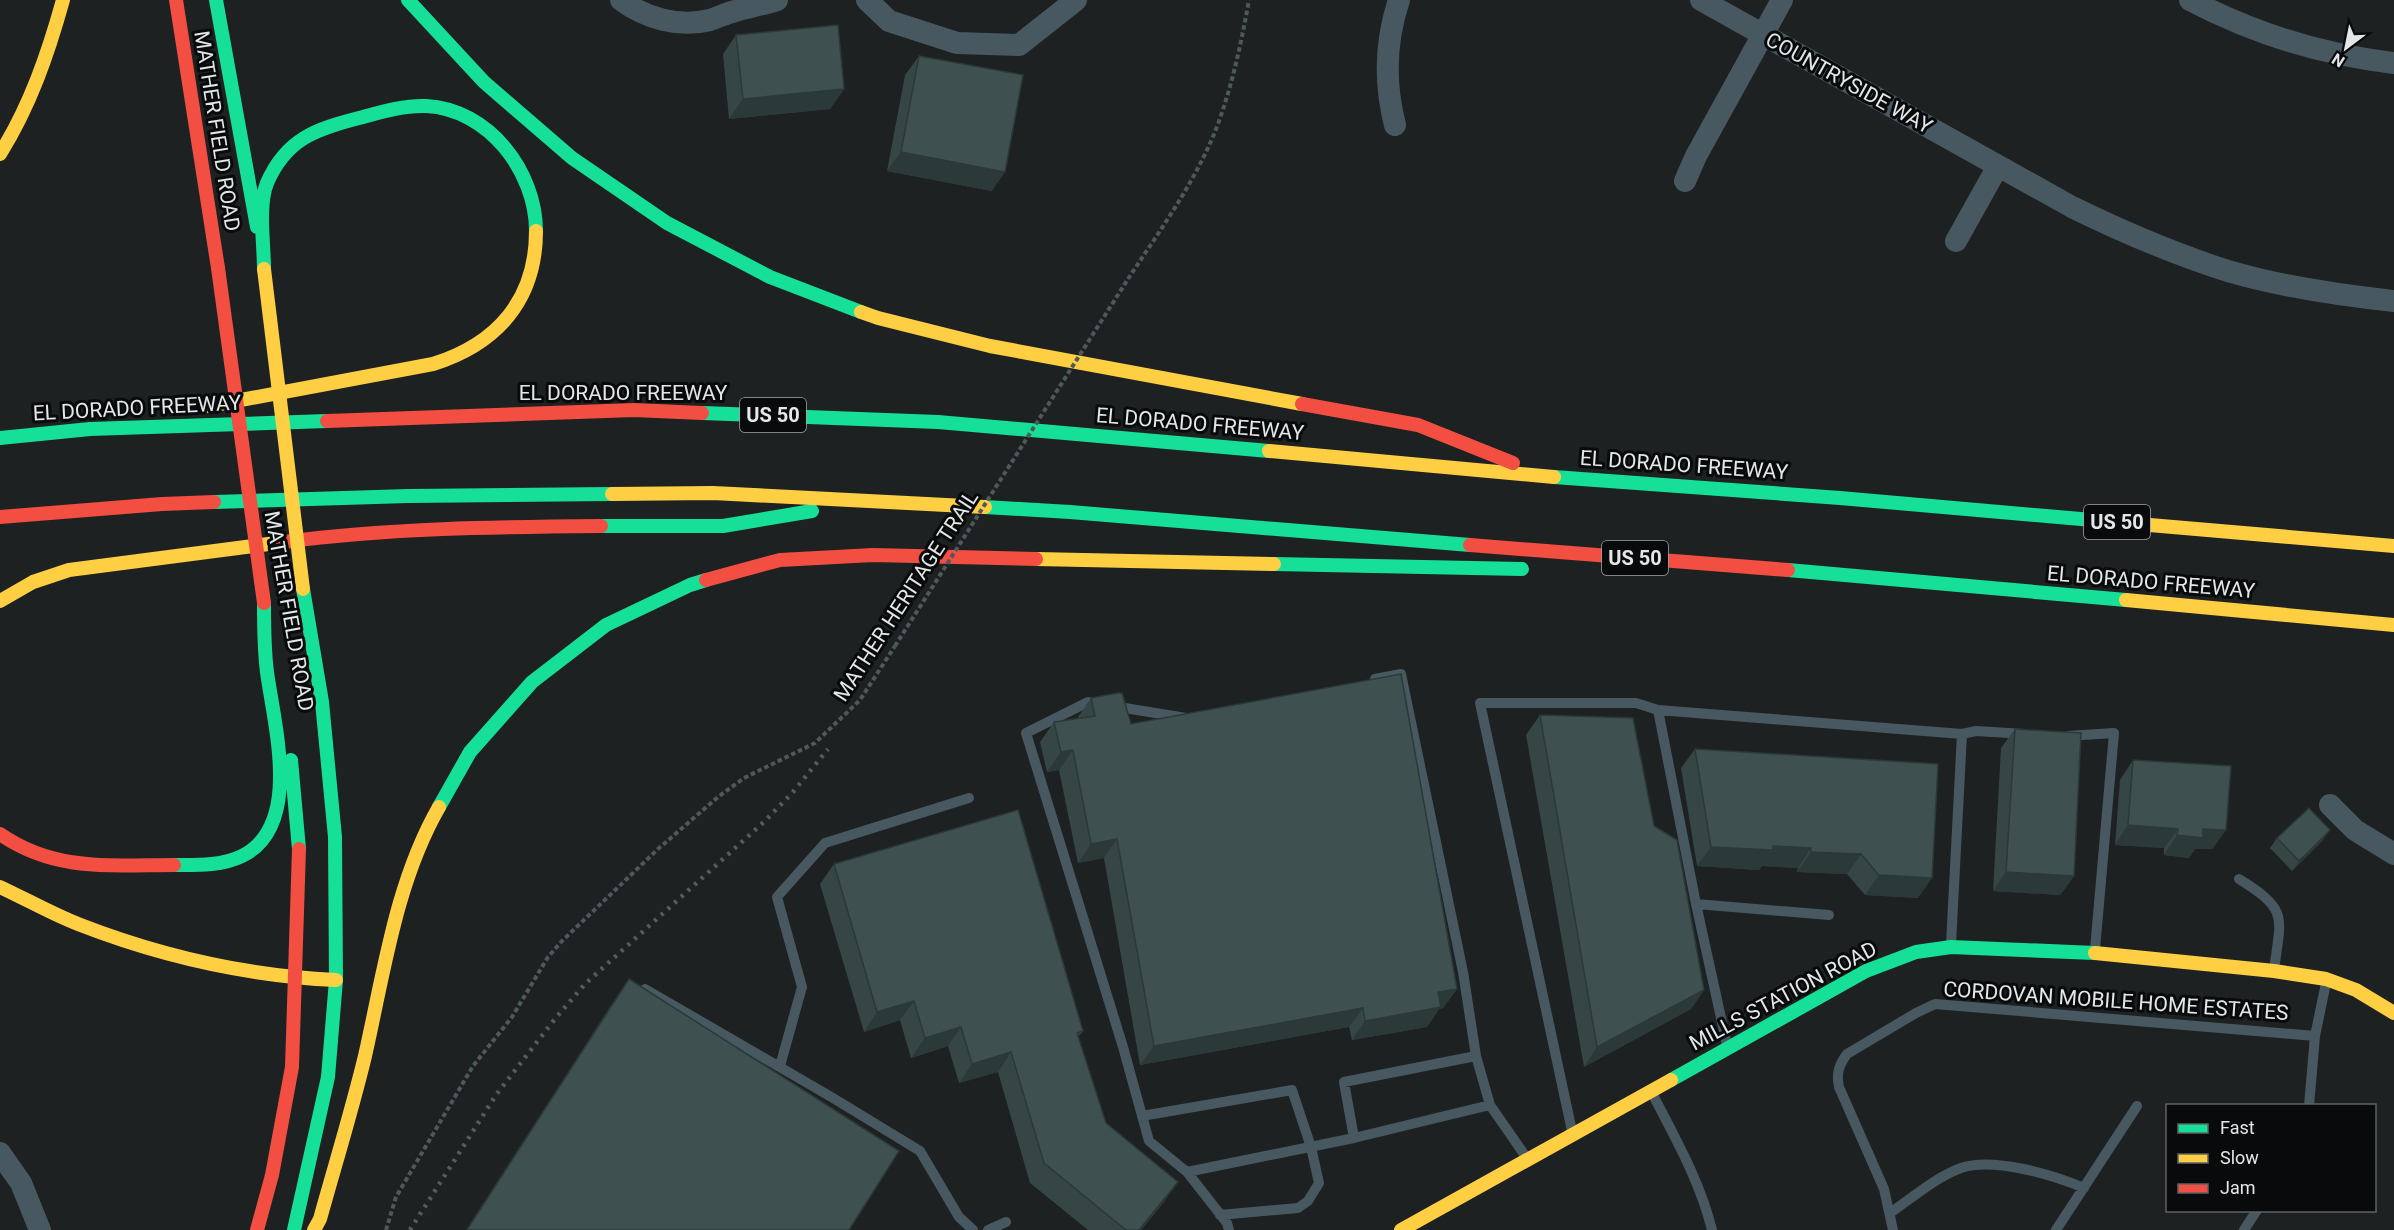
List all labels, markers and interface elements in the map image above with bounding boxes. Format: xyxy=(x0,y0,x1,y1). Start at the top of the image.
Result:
north arrow xyxy=(2316,18,2376,78)
street label: COUNTRYSIDE WAY xyxy=(1762,27,1937,139)
street label: MATHER FIELD ROAD xyxy=(189,29,245,233)
text: N xyxy=(2328,49,2348,71)
street label: EL DORADO FREEWAY xyxy=(519,381,728,405)
street label: EL DORADO FREEWAY xyxy=(32,391,242,425)
road number: US 50 xyxy=(740,398,806,432)
street label: EL DORADO FREEWAY xyxy=(1095,403,1305,445)
street label: EL DORADO FREEWAY xyxy=(1579,446,1789,484)
street label: MATHER HERITAGE TRAIL xyxy=(829,486,983,706)
road number: US 50 xyxy=(2084,505,2150,539)
street label: MATHER FIELD ROAD xyxy=(260,509,318,713)
road number: US 50 xyxy=(1602,541,1668,575)
street label: EL DORADO FREEWAY xyxy=(2046,561,2256,603)
street label: MILLS STATION ROAD xyxy=(1685,936,1881,1056)
street label: CORDOVAN MOBILE HOME ESTATES xyxy=(1943,977,2289,1025)
legend xyxy=(2166,1104,2376,1212)
text: Fast xyxy=(2220,1117,2255,1138)
text: Slow xyxy=(2220,1147,2259,1168)
text: Jam xyxy=(2220,1177,2256,1198)

